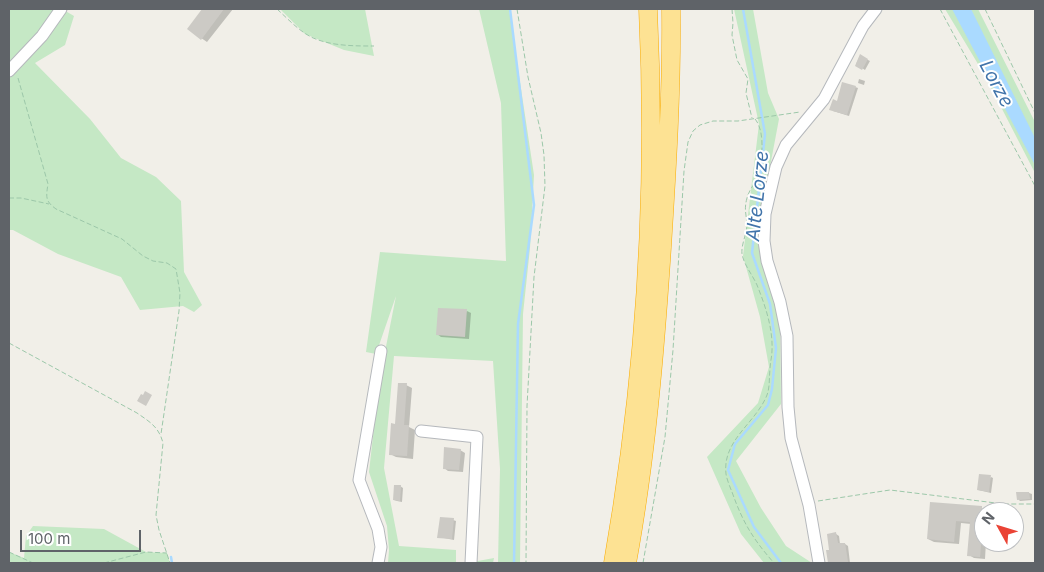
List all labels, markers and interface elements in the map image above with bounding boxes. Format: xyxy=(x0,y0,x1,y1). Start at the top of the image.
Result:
water label: Lorze xyxy=(974,56,1018,112)
water label: Alte Lorze xyxy=(742,150,774,242)
north arrow xyxy=(974,502,1024,552)
text: N xyxy=(978,508,998,527)
scale bar xyxy=(22,520,144,552)
text: 100 m xyxy=(28,529,70,548)

